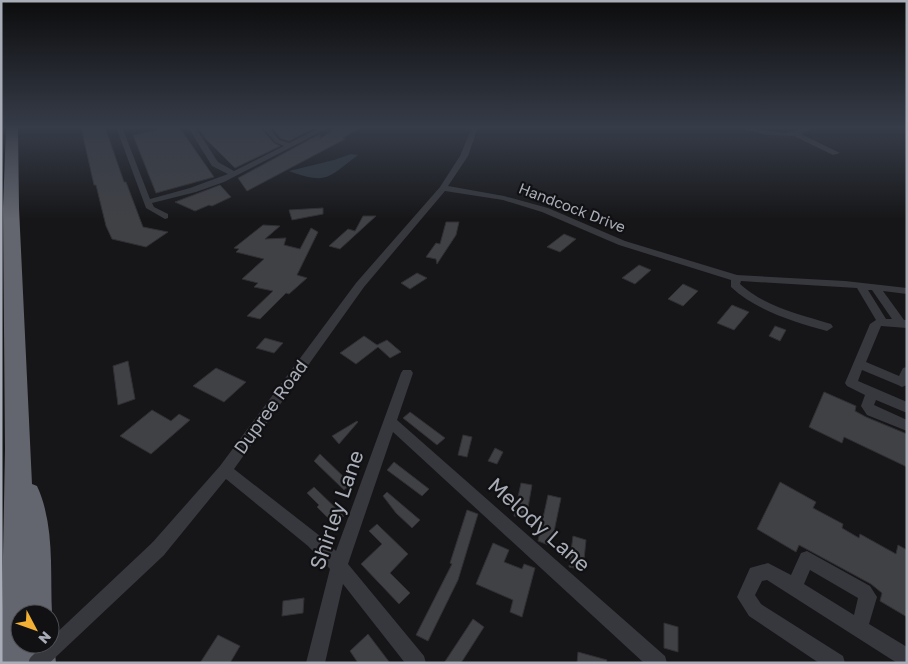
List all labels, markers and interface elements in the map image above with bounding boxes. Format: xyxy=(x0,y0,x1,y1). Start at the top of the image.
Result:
street label: Handcock Drive xyxy=(516,178,629,236)
street label: Dupree Road xyxy=(229,355,312,458)
street label: Shirley Lane xyxy=(303,447,369,573)
street label: Melody Lane xyxy=(483,472,596,577)
north arrow xyxy=(10,604,60,654)
text: N xyxy=(35,628,55,647)

